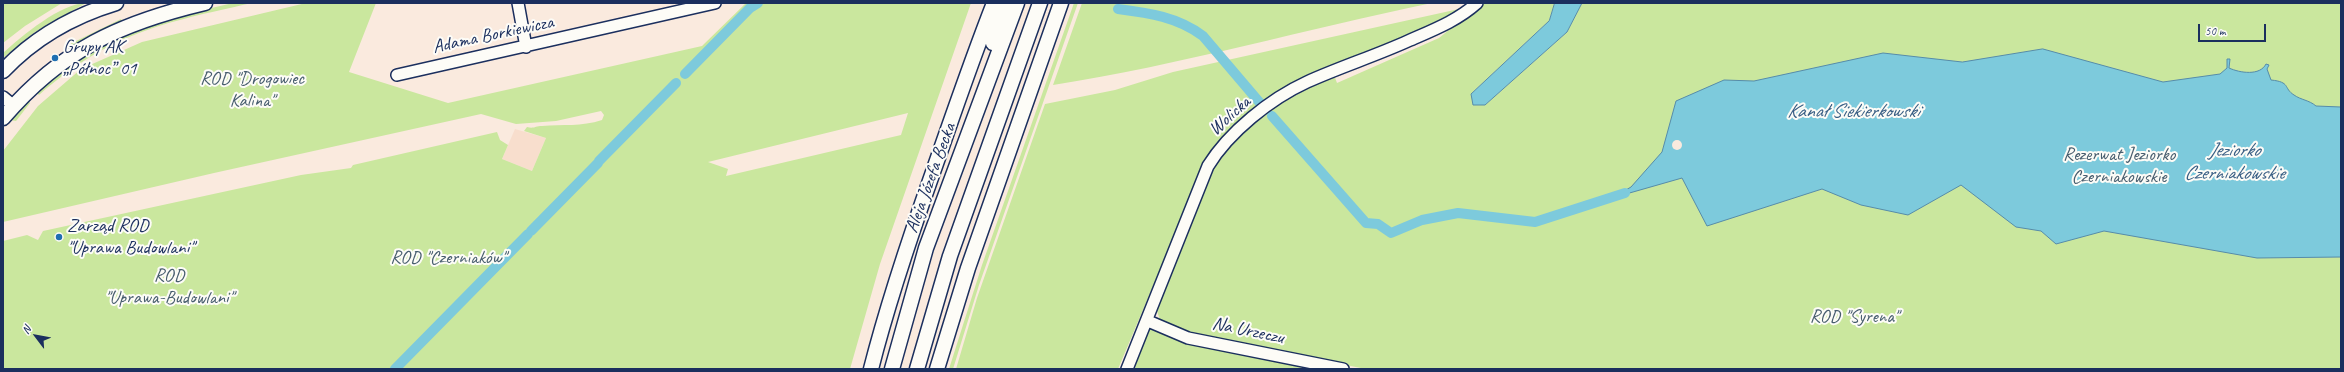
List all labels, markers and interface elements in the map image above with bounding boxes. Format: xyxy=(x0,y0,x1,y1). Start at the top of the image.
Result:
street label: Adama Borkiewicza xyxy=(430,11,556,59)
scale bar xyxy=(2200,16,2268,42)
text: 50 m xyxy=(2205,23,2225,39)
place label: Grupy AK „Północ” 01 xyxy=(63,36,137,80)
marker: Grupy AK „Północ” 01 xyxy=(50,53,60,63)
park label: ROD "Drogowiec Kalina" xyxy=(200,68,304,112)
street label: Wolicka xyxy=(1204,91,1256,141)
water label: Kanał Siekierkowski xyxy=(1787,100,1919,124)
street label: Aleja Józefa Becka xyxy=(901,120,961,236)
water label: Jeziorko Czerniakowskie xyxy=(2184,139,2284,186)
park label: Rezerwat Jeziorko Czerniakowskie xyxy=(2063,144,2175,188)
place label: Zarząd ROD "Uprawa Budowlani" xyxy=(67,215,194,259)
marker: Zarząd ROD "Uprawa Budowlani" xyxy=(54,232,64,242)
park label: ROD "Czerniaków" xyxy=(390,247,506,269)
park label: ROD "Uprawa-Budowlani" xyxy=(105,265,233,309)
park label: ROD "Syrena" xyxy=(1810,306,1898,328)
street label: Na Urzeczu xyxy=(1210,312,1286,350)
north arrow xyxy=(16,316,56,356)
text: N xyxy=(18,323,34,336)

